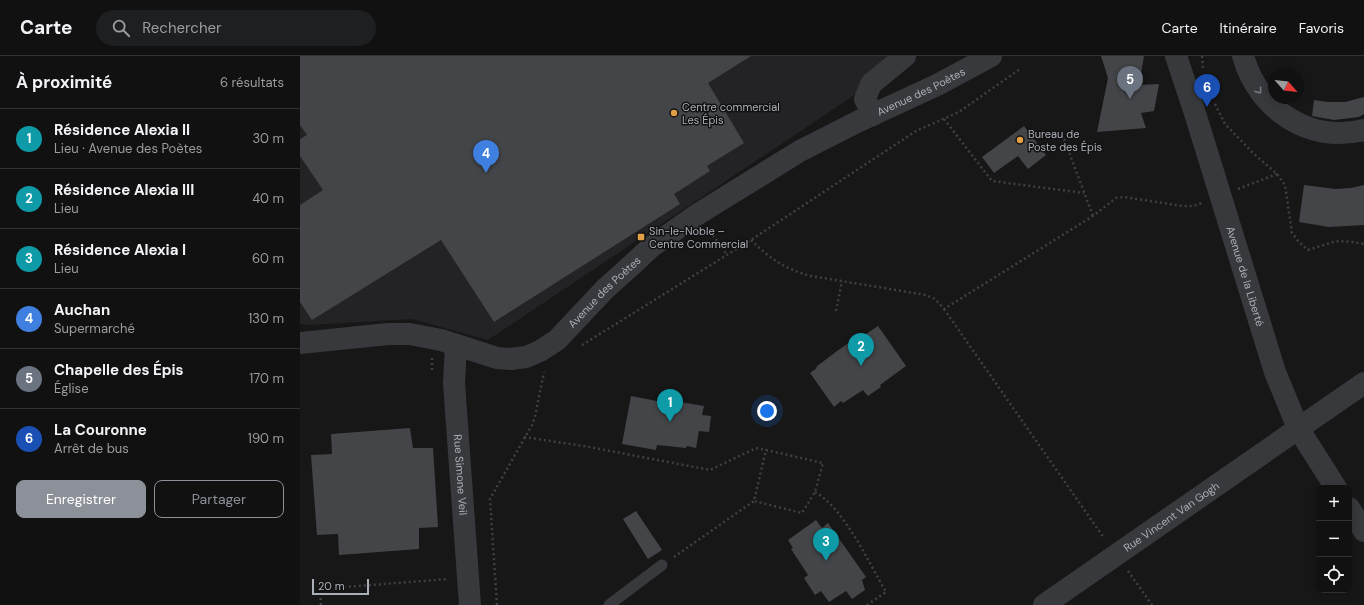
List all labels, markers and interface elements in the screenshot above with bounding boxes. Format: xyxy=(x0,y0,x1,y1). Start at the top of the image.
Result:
search box xyxy=(96,10,376,46)
text: Carte xyxy=(20,15,72,40)
icon: search xyxy=(110,17,132,39)
text: Rechercher xyxy=(142,18,222,38)
text: Carte xyxy=(1162,19,1198,37)
text: Itinéraire xyxy=(1220,19,1277,37)
text: Favoris xyxy=(1299,19,1344,37)
street label: Avenue des Poètes xyxy=(875,64,968,119)
pin: 5 xyxy=(1117,66,1143,99)
north arrow xyxy=(1268,68,1304,104)
text: À proximité xyxy=(16,71,112,93)
text: 6 résultats xyxy=(220,74,284,91)
pin: 6 xyxy=(1194,74,1220,107)
one-way arrow xyxy=(1254,87,1262,94)
place label: Centre commercial Les Épis xyxy=(682,100,780,127)
marker: Centre commercial Les Épis xyxy=(669,108,679,118)
text: Résidence Alexia II xyxy=(54,120,190,140)
place label: Bureau de Poste des Épis xyxy=(1028,127,1102,154)
text: 1 xyxy=(27,130,31,147)
text: 30 m xyxy=(252,130,284,147)
marker: Bureau de Poste des Épis xyxy=(1015,135,1025,145)
text: Lieu · Avenue des Poètes xyxy=(54,140,202,157)
pin: 4 xyxy=(473,140,499,173)
text: Résidence Alexia III xyxy=(54,180,194,200)
text: 2 xyxy=(25,190,33,207)
text: 40 m xyxy=(252,190,284,207)
text: Lieu xyxy=(54,200,79,217)
place label: Sin-le-Noble – Centre Commercial xyxy=(649,224,748,251)
street label: Avenue de la Liberté xyxy=(1223,225,1267,328)
marker: Sin-le-Noble – Centre Commercial xyxy=(636,232,646,242)
text: Résidence Alexia I xyxy=(54,240,186,260)
text: 3 xyxy=(25,250,33,267)
text: 60 m xyxy=(252,250,284,267)
street label: Avenue des Poètes xyxy=(565,253,644,331)
text: Lieu xyxy=(54,260,79,277)
text: Auchan xyxy=(54,300,110,320)
text: 4 xyxy=(25,310,33,327)
text: 130 m xyxy=(248,310,284,327)
text: Supermarché xyxy=(54,320,135,337)
pin: 2 xyxy=(848,333,874,366)
text: Chapelle des Épis xyxy=(54,360,184,380)
text: 5 xyxy=(25,370,33,387)
text: 170 m xyxy=(249,370,284,387)
text: Église xyxy=(54,380,89,397)
pin: 1 xyxy=(657,389,683,422)
your location xyxy=(757,401,777,421)
text: La Couronne xyxy=(54,420,147,440)
text: 6 xyxy=(25,430,33,447)
text: 190 m xyxy=(248,430,284,447)
street label: Rue Simone Veil xyxy=(451,434,471,516)
text: Arrêt de bus xyxy=(54,440,129,457)
street label: Rue Vincent Van Gogh xyxy=(1121,479,1222,555)
button: Enregistrer xyxy=(16,480,146,518)
button: Partager xyxy=(154,480,284,518)
map controls xyxy=(1316,485,1352,593)
button: + xyxy=(1316,485,1352,521)
button: − xyxy=(1316,521,1352,557)
pin: 3 xyxy=(813,528,839,561)
button: locate xyxy=(1316,557,1352,593)
scale bar xyxy=(312,577,369,596)
text: 20 m xyxy=(318,579,344,593)

